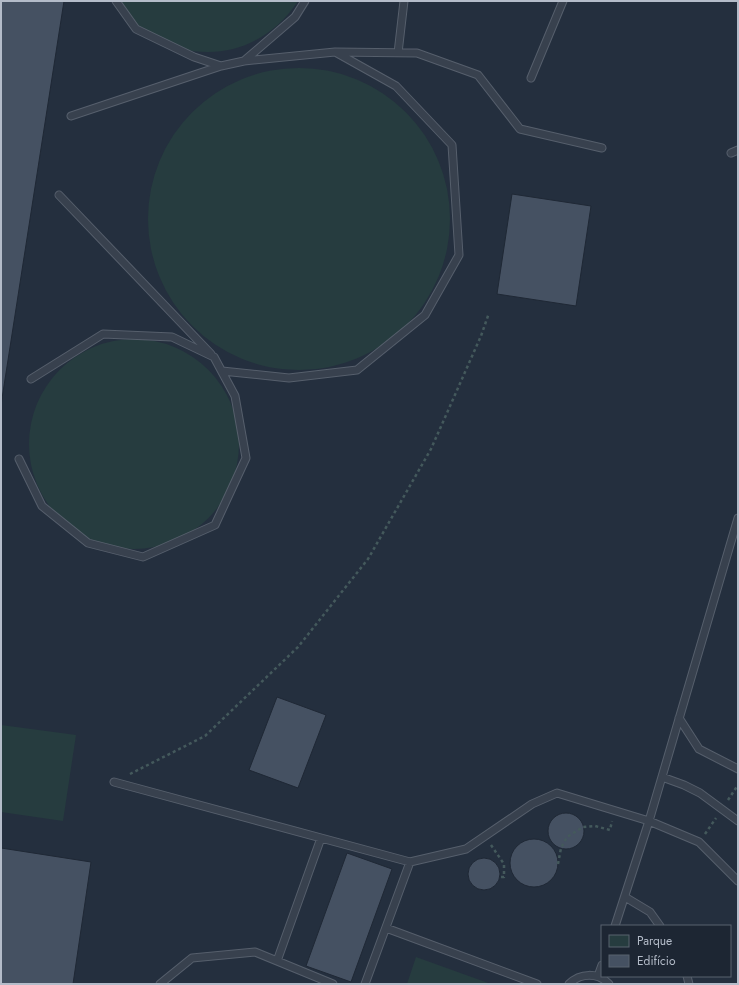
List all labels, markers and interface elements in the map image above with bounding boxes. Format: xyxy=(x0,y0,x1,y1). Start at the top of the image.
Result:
legend xyxy=(601,925,731,977)
text: Parque xyxy=(637,932,672,950)
text: Edifício xyxy=(637,952,676,970)

